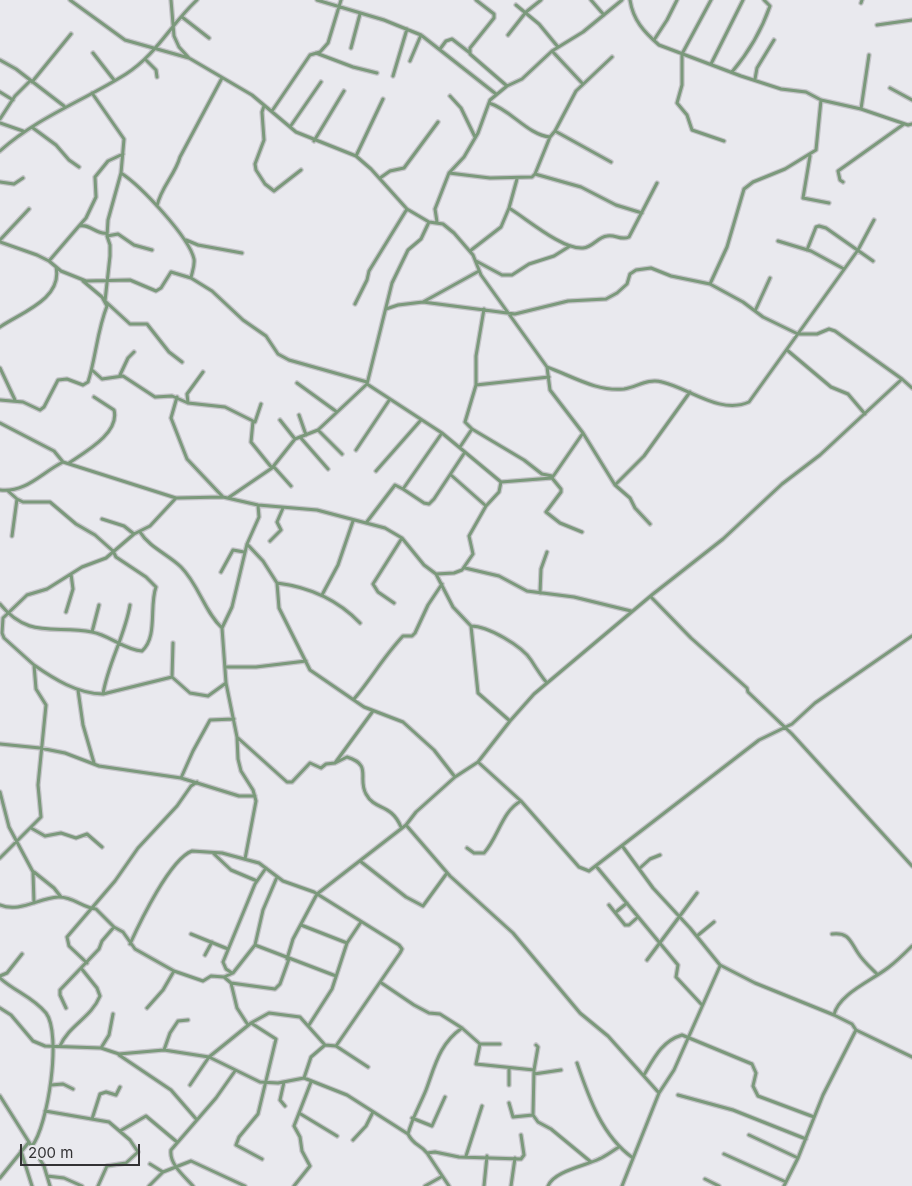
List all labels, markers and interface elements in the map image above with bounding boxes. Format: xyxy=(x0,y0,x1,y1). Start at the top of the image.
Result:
scale bar xyxy=(22,1134,142,1166)
text: 200 m xyxy=(28,1143,73,1162)

